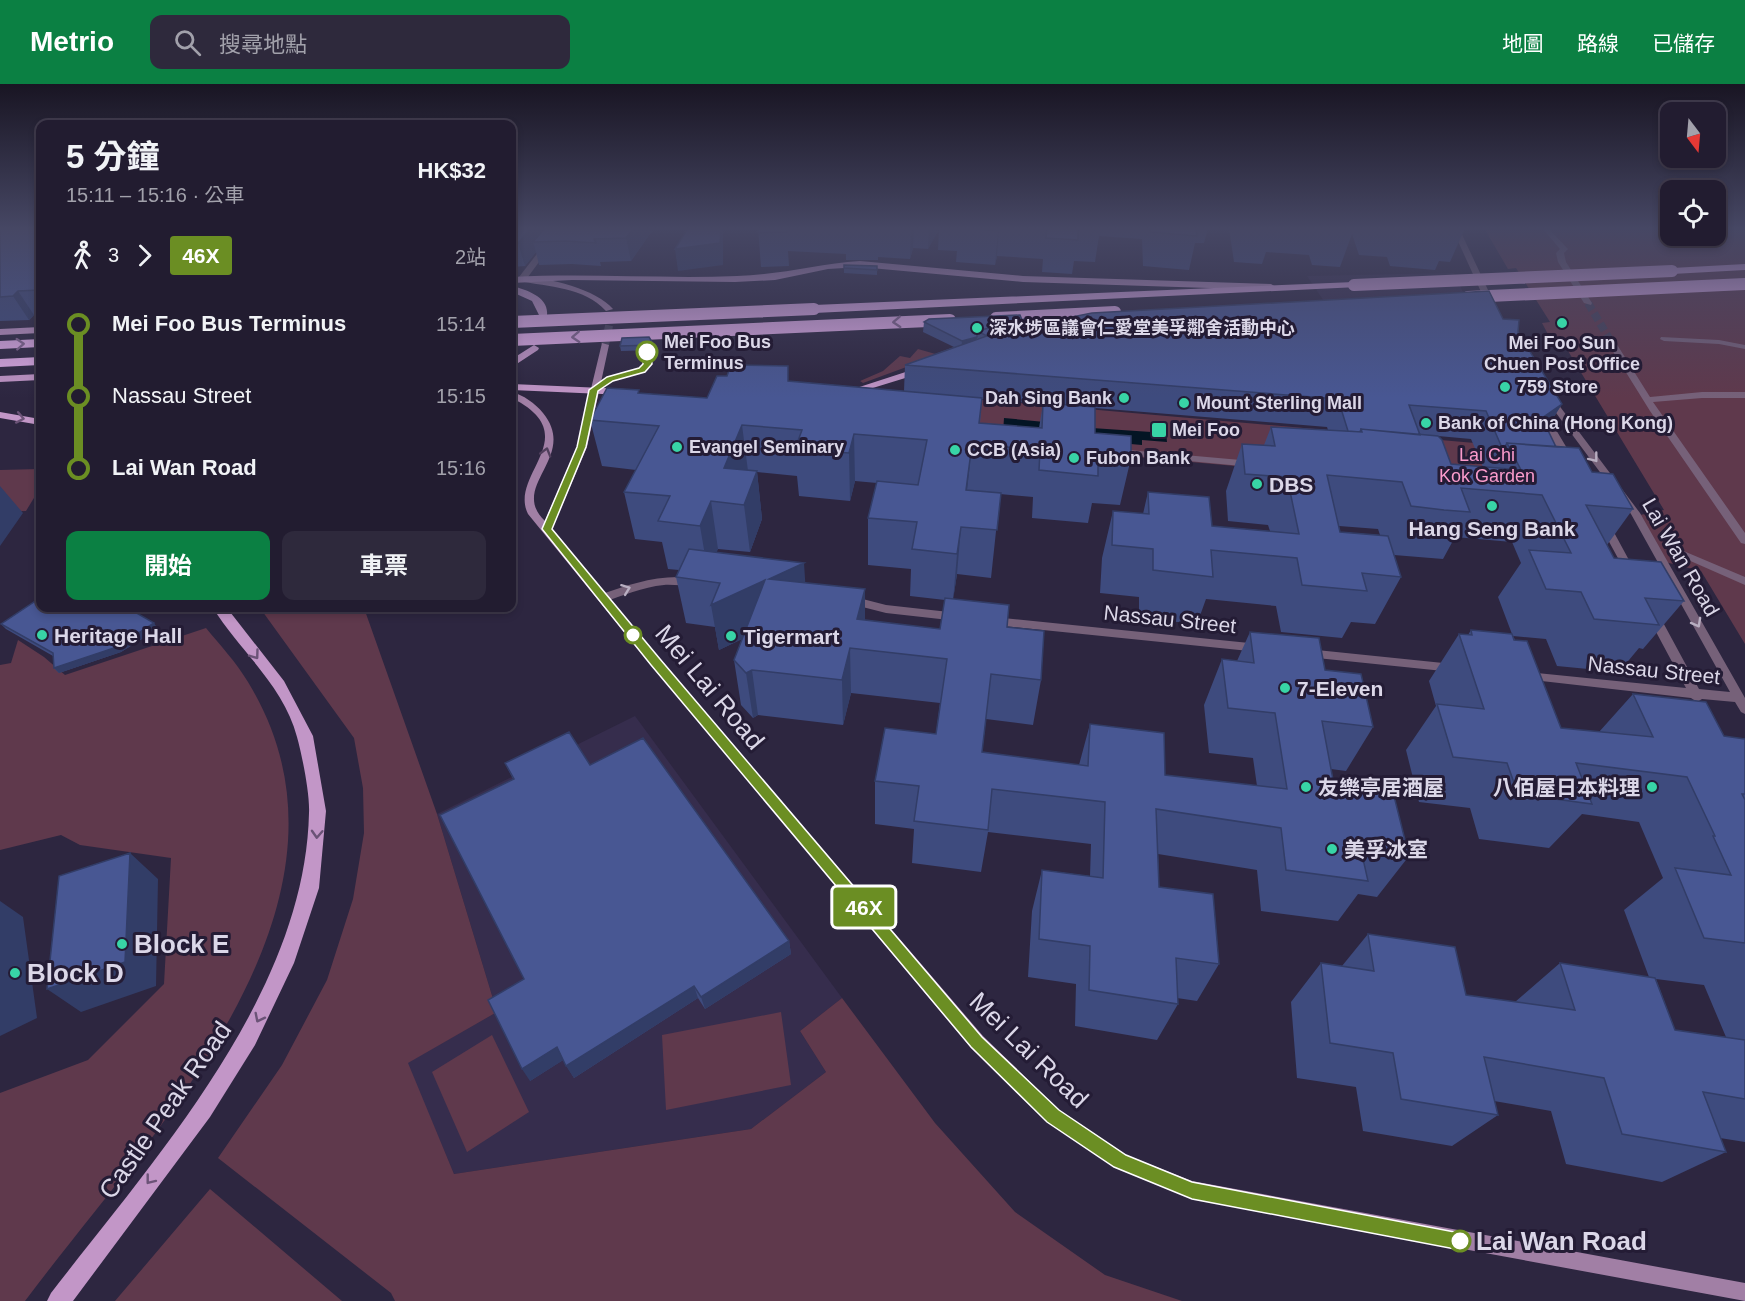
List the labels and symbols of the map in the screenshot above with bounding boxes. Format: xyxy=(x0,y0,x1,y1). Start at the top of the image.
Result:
north arrow xyxy=(1660,102,1726,168)
one-way arrow xyxy=(892,316,901,329)
marker: Mei Foo Sun Chuen Post Office xyxy=(1555,316,1569,330)
place label: 深水埗區議會仁愛堂美孚鄰舍活動中心 xyxy=(989,317,1295,338)
marker: 深水埗區議會仁愛堂美孚鄰舍活動中心 xyxy=(970,321,984,335)
one-way arrow xyxy=(571,331,580,344)
place label: Mei Foo Bus Terminus xyxy=(664,332,771,373)
place label: Mei Foo Sun Chuen Post Office xyxy=(1484,333,1640,374)
one-way arrow xyxy=(16,338,25,351)
marker: Mei Foo Bus Terminus xyxy=(636,341,658,363)
place label: 759 Store xyxy=(1517,377,1598,397)
marker: 759 Store xyxy=(1498,380,1512,394)
place label: Dah Sing Bank xyxy=(985,388,1113,408)
marker: Dah Sing Bank xyxy=(1117,391,1131,405)
place label: Mount Sterling Mall xyxy=(1196,393,1362,413)
marker: Mount Sterling Mall xyxy=(1177,396,1191,410)
one-way arrow xyxy=(15,411,25,424)
place label: Bank of China (Hong Kong) xyxy=(1438,413,1673,433)
marker: Bank of China (Hong Kong) xyxy=(1419,416,1433,430)
place label: Mei Foo xyxy=(1172,420,1240,440)
marker: Mei Foo xyxy=(1150,421,1168,439)
place label: Evangel Seminary xyxy=(689,437,844,457)
marker: Evangel Seminary xyxy=(670,440,684,454)
place label: CCB (Asia) xyxy=(967,440,1061,460)
marker: CCB (Asia) xyxy=(948,443,962,457)
park label: Lai Chi Kok Garden xyxy=(1439,445,1535,486)
one-way arrow xyxy=(539,448,551,458)
place label: Fubon Bank xyxy=(1086,448,1191,468)
marker: Fubon Bank xyxy=(1067,451,1081,465)
one-way arrow xyxy=(1586,451,1597,462)
place label: DBS xyxy=(1269,473,1313,496)
marker: DBS xyxy=(1250,477,1264,491)
street label: Lai Wan Road xyxy=(1638,494,1724,620)
marker: Hang Seng Bank xyxy=(1485,499,1499,513)
place label: Hang Seng Bank xyxy=(1409,517,1576,540)
one-way arrow xyxy=(620,584,631,597)
street label: Nassau Street xyxy=(1103,601,1238,637)
one-way arrow xyxy=(1689,617,1701,627)
street label: Mei Lai Road xyxy=(649,619,771,755)
place label: Heritage Hall xyxy=(54,624,182,647)
place label: Tigermart xyxy=(743,625,839,648)
unlabelled marker xyxy=(624,626,642,644)
marker: Heritage Hall xyxy=(35,628,49,642)
marker: Tigermart xyxy=(724,629,738,643)
one-way arrow xyxy=(248,648,259,659)
street label: Nassau Street xyxy=(1587,652,1722,688)
place label: 7-Eleven xyxy=(1297,677,1383,700)
marker: 7-Eleven xyxy=(1278,681,1292,695)
place label: 友樂亭居酒屋 xyxy=(1318,776,1444,799)
place label: 八佰屋日本料理 xyxy=(1493,776,1640,799)
marker: 友樂亭居酒屋 xyxy=(1299,780,1313,794)
marker: 八佰屋日本料理 xyxy=(1645,780,1659,794)
one-way arrow xyxy=(311,829,324,838)
place label: 美孚冰室 xyxy=(1344,838,1428,861)
marker: 美孚冰室 xyxy=(1325,842,1339,856)
line badge: 46X xyxy=(830,888,898,926)
place label: Block E xyxy=(134,929,229,959)
marker: Block E xyxy=(115,937,129,951)
place label: Block D xyxy=(27,958,124,988)
marker: Block D xyxy=(8,966,22,980)
street label: Mei Lai Road xyxy=(963,986,1095,1114)
one-way arrow xyxy=(254,1012,266,1023)
street label: Castle Peak Road xyxy=(93,1016,237,1204)
one-way arrow xyxy=(147,1173,158,1184)
place label: Lai Wan Road xyxy=(1476,1226,1647,1256)
marker: Lai Wan Road xyxy=(1449,1230,1471,1252)

